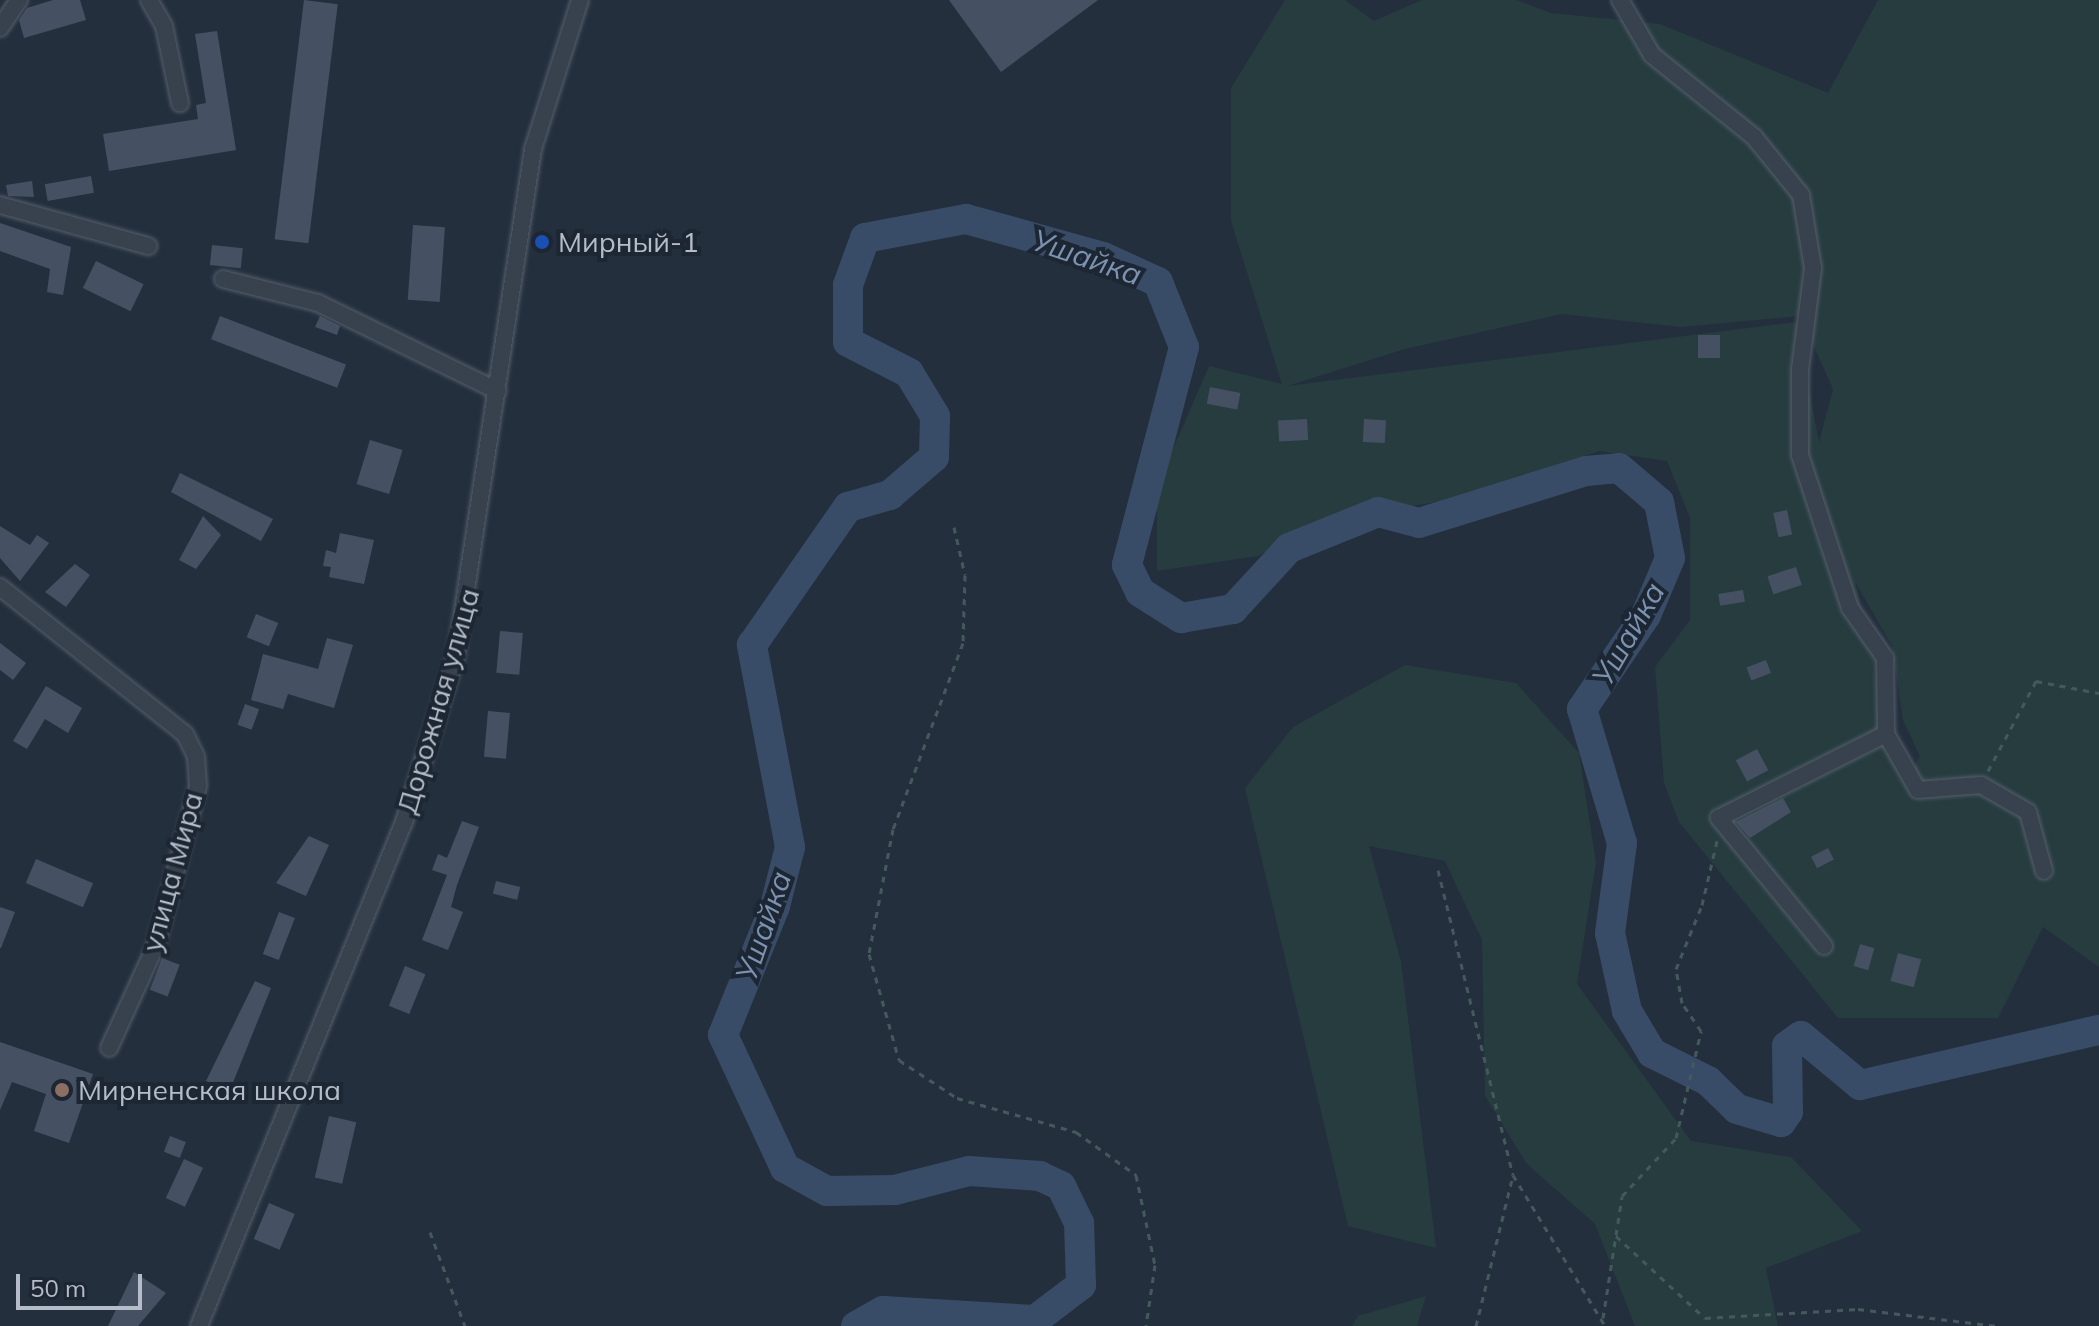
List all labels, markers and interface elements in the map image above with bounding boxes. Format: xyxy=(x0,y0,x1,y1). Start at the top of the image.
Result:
water label: Ушайка xyxy=(1027,222,1147,292)
place label: Мирный-1 xyxy=(558,225,699,259)
marker: Мирный-1 xyxy=(533,233,551,251)
water label: Ушайка xyxy=(1584,576,1672,692)
street label: Дорожная улица xyxy=(390,584,486,818)
street label: улица Мира xyxy=(135,789,209,955)
water label: Ушайка xyxy=(728,866,798,986)
place label: Мирненская школа xyxy=(78,1073,341,1107)
marker: Мирненская школа xyxy=(53,1081,71,1099)
scale bar xyxy=(20,1258,146,1308)
text: 50 m xyxy=(30,1273,86,1303)

